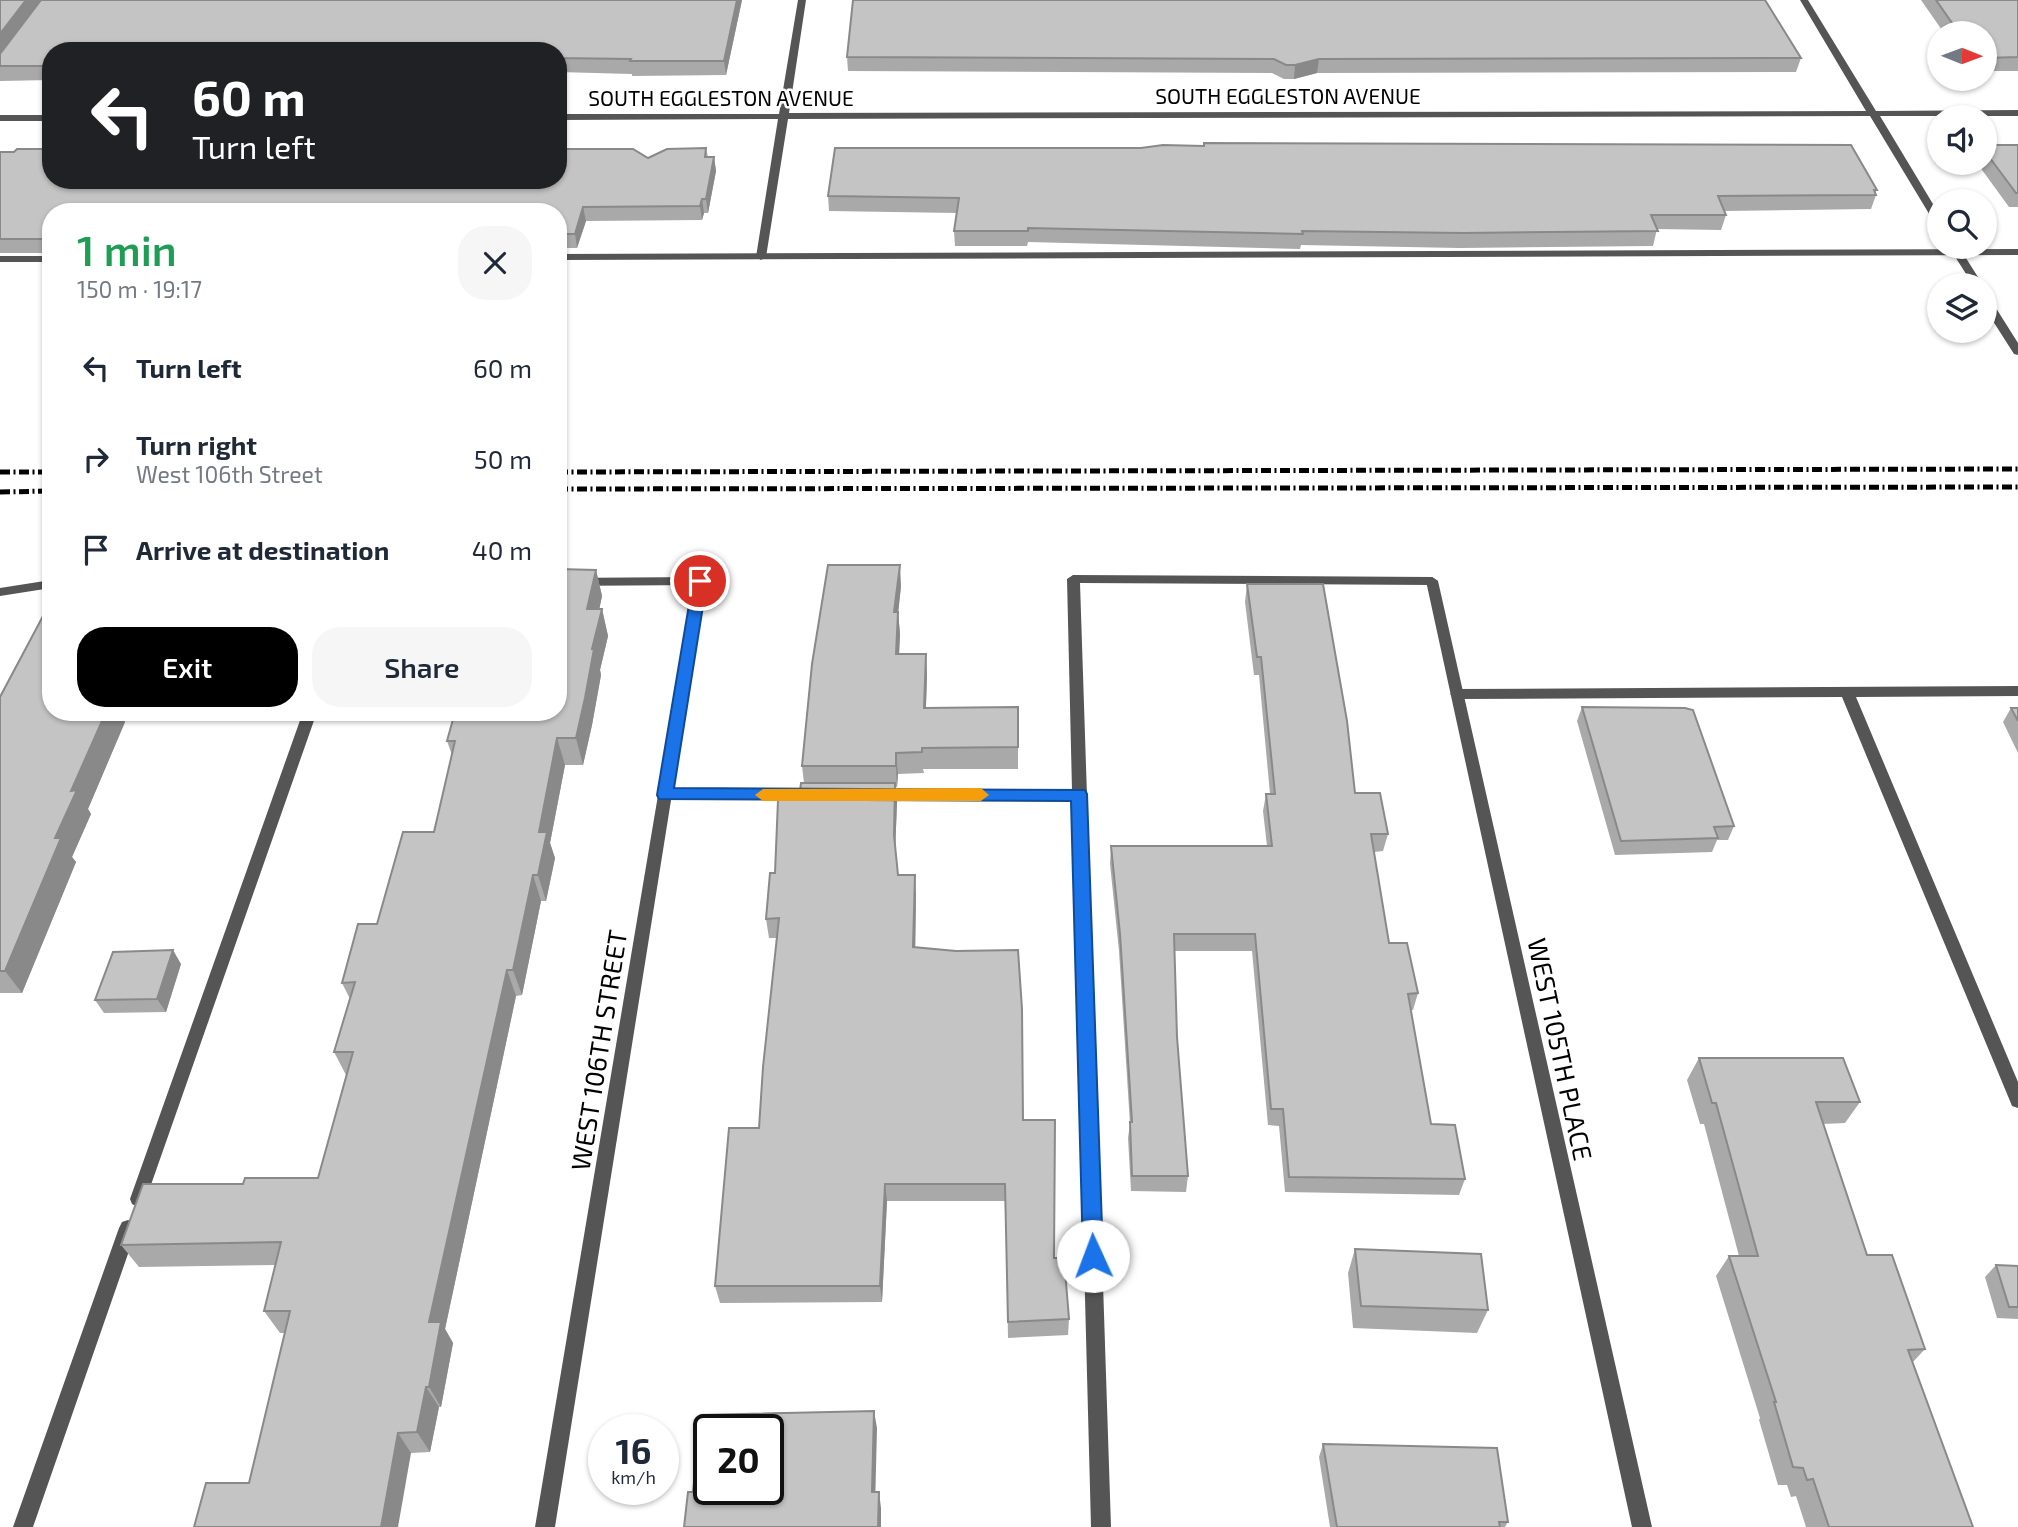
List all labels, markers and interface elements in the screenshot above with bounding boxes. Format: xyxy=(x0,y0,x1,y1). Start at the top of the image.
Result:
north arrow xyxy=(1927,21,1997,91)
map controls xyxy=(1927,21,1997,343)
text: 60 m xyxy=(192,67,306,126)
icon: left xyxy=(77,70,168,161)
street label: SOUTH EGGLESTON AVENUE xyxy=(1155,83,1421,108)
street label: SOUTH EGGLESTON AVENUE xyxy=(588,85,854,110)
button: sound xyxy=(1927,105,1997,175)
text: Turn left xyxy=(192,127,316,165)
button: search xyxy=(1927,189,1997,259)
text: 1 min xyxy=(77,224,177,274)
button: close xyxy=(458,226,532,300)
button: layers xyxy=(1927,273,1997,343)
text: 150 m · 19:17 xyxy=(77,275,202,303)
icon: left xyxy=(77,349,115,387)
text: Turn left xyxy=(136,352,242,383)
text: 60 m xyxy=(473,352,532,383)
text: Turn right xyxy=(136,429,257,460)
icon: right xyxy=(77,440,115,478)
text: 50 m xyxy=(474,443,532,474)
text: West 106th Street xyxy=(136,460,323,488)
icon: arrive xyxy=(77,531,115,569)
text: Arrive at destination xyxy=(136,534,389,565)
text: 40 m xyxy=(472,534,532,565)
pin xyxy=(670,551,730,611)
icon: arrive xyxy=(681,562,719,600)
button: Exit xyxy=(77,627,298,707)
button: Share xyxy=(312,627,532,707)
street label: WEST 106TH STREET xyxy=(564,927,632,1173)
street label: WEST 105TH PLACE xyxy=(1522,935,1600,1163)
position arrow xyxy=(1056,1219,1130,1293)
speed limit sign: 20 xyxy=(693,1414,784,1505)
text: 16 xyxy=(616,1429,651,1471)
text: km/h xyxy=(611,1466,656,1488)

